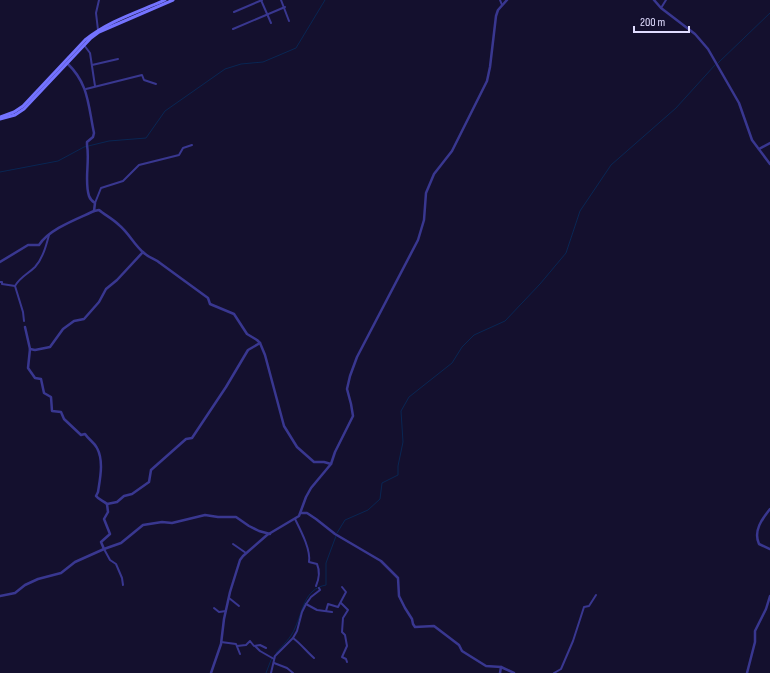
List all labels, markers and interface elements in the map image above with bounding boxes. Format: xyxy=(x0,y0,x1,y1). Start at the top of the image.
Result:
scale bar xyxy=(634,8,689,34)
text: 200 m xyxy=(640,15,666,30)

